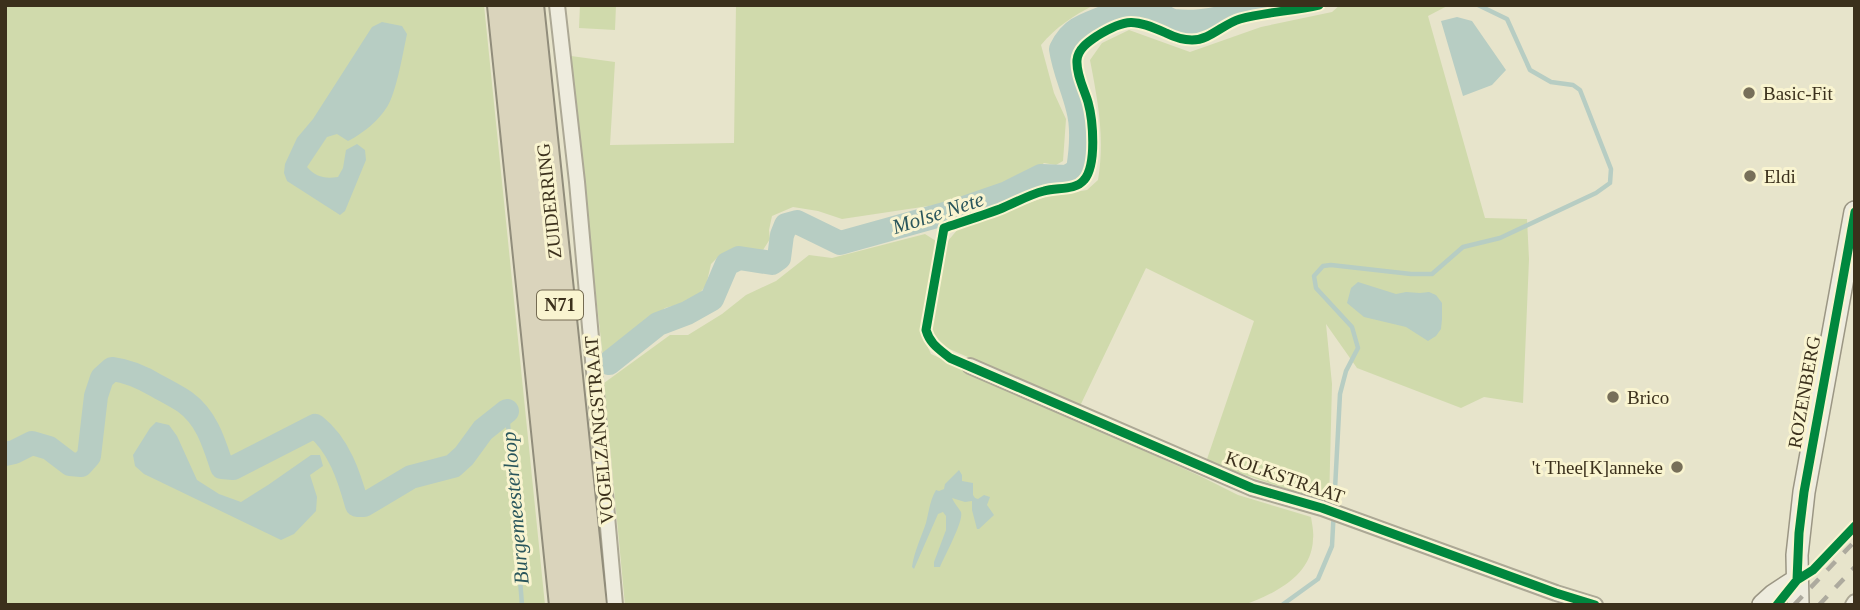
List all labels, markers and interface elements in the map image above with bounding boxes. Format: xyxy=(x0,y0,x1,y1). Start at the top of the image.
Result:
place label: Basic-Fit xyxy=(1763,83,1833,104)
marker: Basic-Fit xyxy=(1741,85,1757,101)
street label: ZUIDERRING xyxy=(532,142,566,260)
place label: Eldi xyxy=(1764,166,1796,187)
marker: Eldi xyxy=(1742,168,1758,184)
water label: Molse Nete xyxy=(888,187,987,239)
road number: N71 xyxy=(537,290,583,320)
street label: ROZENBERG xyxy=(1784,334,1824,450)
street label: VOGELZANGSTRAAT xyxy=(580,335,618,525)
place label: Brico xyxy=(1627,387,1669,408)
marker: Brico xyxy=(1605,389,1621,405)
water label: Burgemeesterloop xyxy=(496,431,534,585)
street label: KOLKSTRAAT xyxy=(1223,447,1348,507)
place label: 't Thee[K]anneke xyxy=(1532,457,1663,478)
marker: 't Thee[K]anneke xyxy=(1669,459,1685,475)

